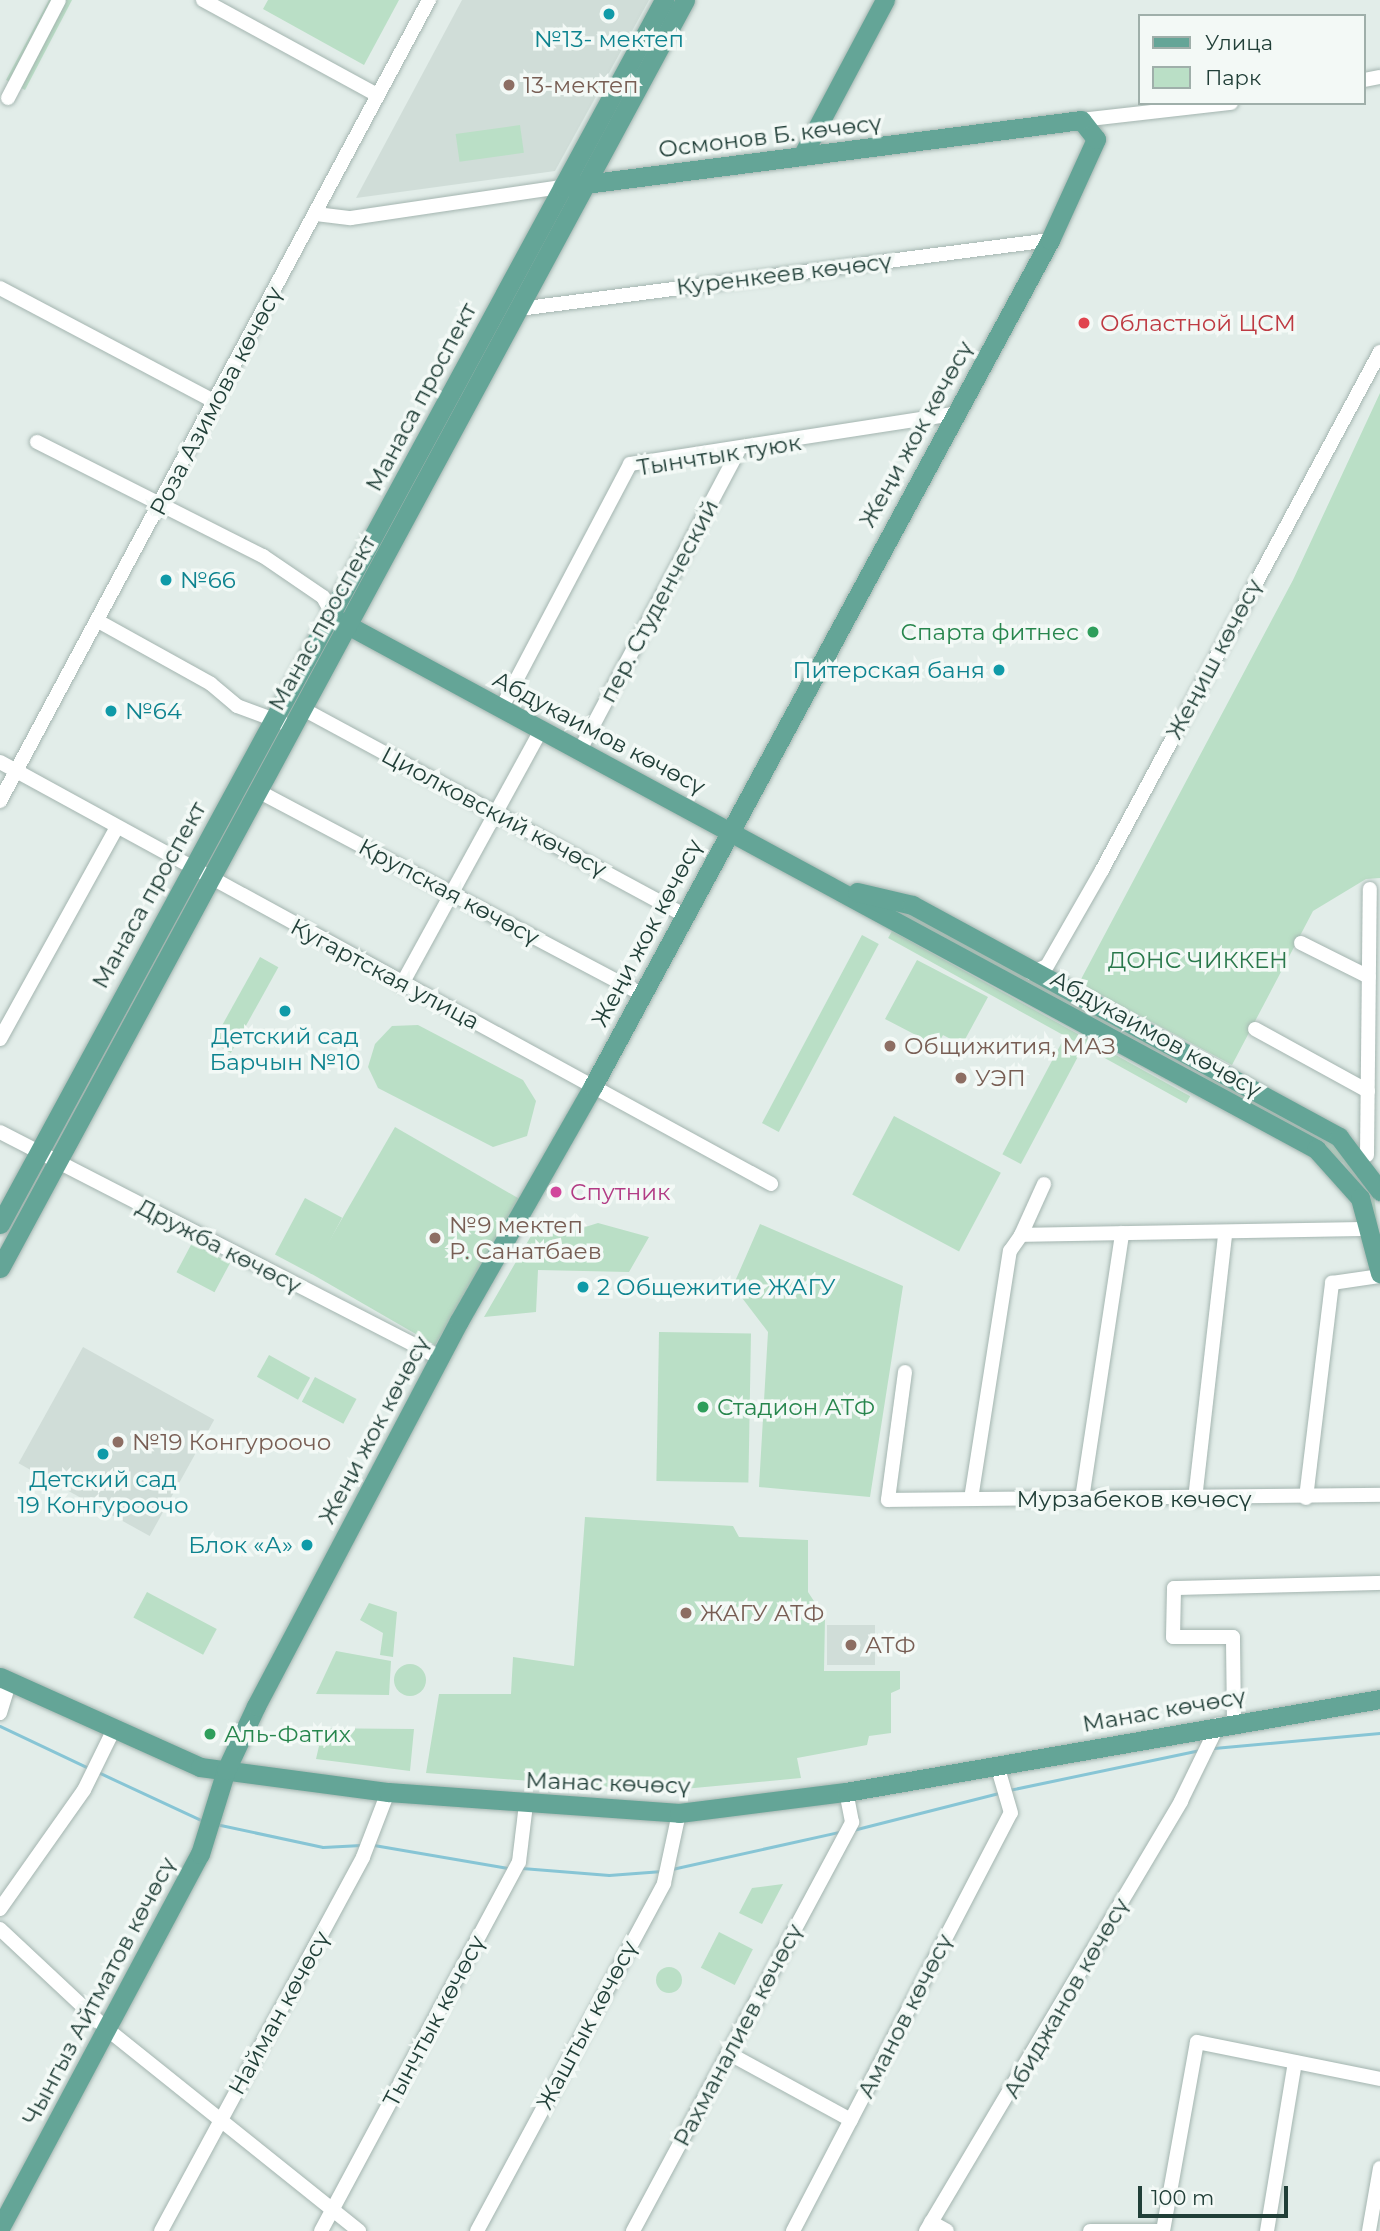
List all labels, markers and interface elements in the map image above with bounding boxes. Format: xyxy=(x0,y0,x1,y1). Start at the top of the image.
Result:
marker: №13- мектеп xyxy=(601,6,617,22)
legend xyxy=(1138,14,1366,105)
place label: №13- мектеп xyxy=(534,25,684,53)
text: Улица xyxy=(1205,30,1273,55)
text: Парк xyxy=(1205,65,1261,90)
place label: 13-мектеп xyxy=(523,71,639,99)
marker: 13-мектеп xyxy=(501,77,517,93)
street label: Осмонов Б. көчөсү xyxy=(657,109,883,163)
street label: Куренкеев көчөсү xyxy=(675,247,893,301)
street label: Роза Азимова көчөсү xyxy=(144,282,288,520)
street label: Манаса проспект xyxy=(360,298,482,496)
place label: Областной ЦСМ xyxy=(1100,309,1296,337)
marker: Областной ЦСМ xyxy=(1074,313,1094,333)
street label: Жеңи жок көчөсү xyxy=(853,336,979,532)
street label: Тынчтык туюк xyxy=(635,428,803,482)
street label: пер. Студенческий xyxy=(594,495,724,707)
street label: Манас проспект xyxy=(262,531,382,715)
place label: №66 xyxy=(180,566,236,594)
marker: №66 xyxy=(158,572,174,588)
street label: Жеңиш көчөсү xyxy=(1160,574,1268,744)
place label: Спарта фитнес xyxy=(901,618,1079,646)
marker: Спарта фитнес xyxy=(1085,624,1101,640)
place label: Питерская баня xyxy=(792,656,985,684)
marker: Питерская баня xyxy=(991,662,1007,678)
street label: Абдукаимов көчөсү xyxy=(488,665,710,801)
place label: №64 xyxy=(125,697,182,725)
marker: №64 xyxy=(103,703,119,719)
street label: Циолковский көчөсү xyxy=(377,741,611,883)
street label: Манаса проспект xyxy=(86,797,212,993)
street label: Крупская көчөсү xyxy=(354,833,544,951)
street label: Жеңи жок көчөсү xyxy=(586,834,708,1032)
street label: Кугартская улица xyxy=(286,913,484,1035)
park label: ДОНС ЧИККЕН xyxy=(1108,946,1288,974)
street label: Абдукаимов көчөсү xyxy=(1046,965,1266,1103)
marker: Детский сад Барчын №10 xyxy=(277,1003,293,1019)
place label: Детский сад Барчын №10 xyxy=(209,1022,361,1076)
place label: Общижития, МАЗ xyxy=(904,1032,1116,1060)
marker: Общижития, МАЗ xyxy=(882,1038,898,1054)
place label: УЭП xyxy=(975,1064,1026,1092)
marker: УЭП xyxy=(953,1070,969,1086)
place label: Спутник xyxy=(570,1178,670,1206)
marker: Спутник xyxy=(548,1184,564,1200)
street label: Дружба көчөсү xyxy=(132,1193,306,1299)
place label: №9 мектеп Р. Санатбаев xyxy=(449,1211,602,1265)
marker: №9 мектеп Р. Санатбаев xyxy=(427,1230,443,1246)
place label: 2 Общежитие ЖАГУ xyxy=(597,1273,836,1301)
marker: 2 Общежитие ЖАГУ xyxy=(575,1279,591,1295)
street label: Жеңи жок көчөсү xyxy=(313,1331,435,1529)
place label: Стадион АТФ xyxy=(717,1393,875,1421)
marker: Стадион АТФ xyxy=(695,1399,711,1415)
place label: №19 Конгуроочо xyxy=(132,1428,331,1456)
marker: №19 Конгуроочо xyxy=(110,1434,126,1450)
marker: Детский сад 19 Конгуроочо xyxy=(95,1446,111,1462)
place label: Детский сад 19 Конгуроочо xyxy=(17,1465,189,1519)
street label: Мурзабеков көчөсү xyxy=(1016,1485,1252,1513)
place label: Блок «А» xyxy=(188,1531,293,1559)
marker: Блок «А» xyxy=(299,1537,315,1553)
place label: ЖАГУ АТФ xyxy=(700,1599,824,1627)
marker: ЖАГУ АТФ xyxy=(678,1605,694,1621)
place label: АТФ xyxy=(865,1631,916,1659)
marker: АТФ xyxy=(843,1637,859,1653)
street label: Манас көчөсү xyxy=(1080,1682,1248,1738)
place label: Аль-Фатих xyxy=(224,1720,351,1748)
marker: Аль-Фатих xyxy=(202,1726,218,1742)
street label: Манас көчөсү xyxy=(525,1766,691,1800)
street label: Чынгыз Айтматов көчөсү xyxy=(17,1852,181,2130)
street label: Абиджанов көчөсү xyxy=(997,1893,1135,2103)
street label: Рахманалиев көчөсү xyxy=(668,1919,808,2151)
street label: Найман көчөсү xyxy=(223,1926,335,2100)
street label: Аманов көчөсү xyxy=(852,1929,958,2103)
street label: Тынчтык көчөсү xyxy=(377,1930,491,2112)
street label: Жаштык көчөсү xyxy=(531,1936,643,2114)
scale bar xyxy=(1142,2172,1292,2216)
text: 100 m xyxy=(1151,2185,1214,2210)

